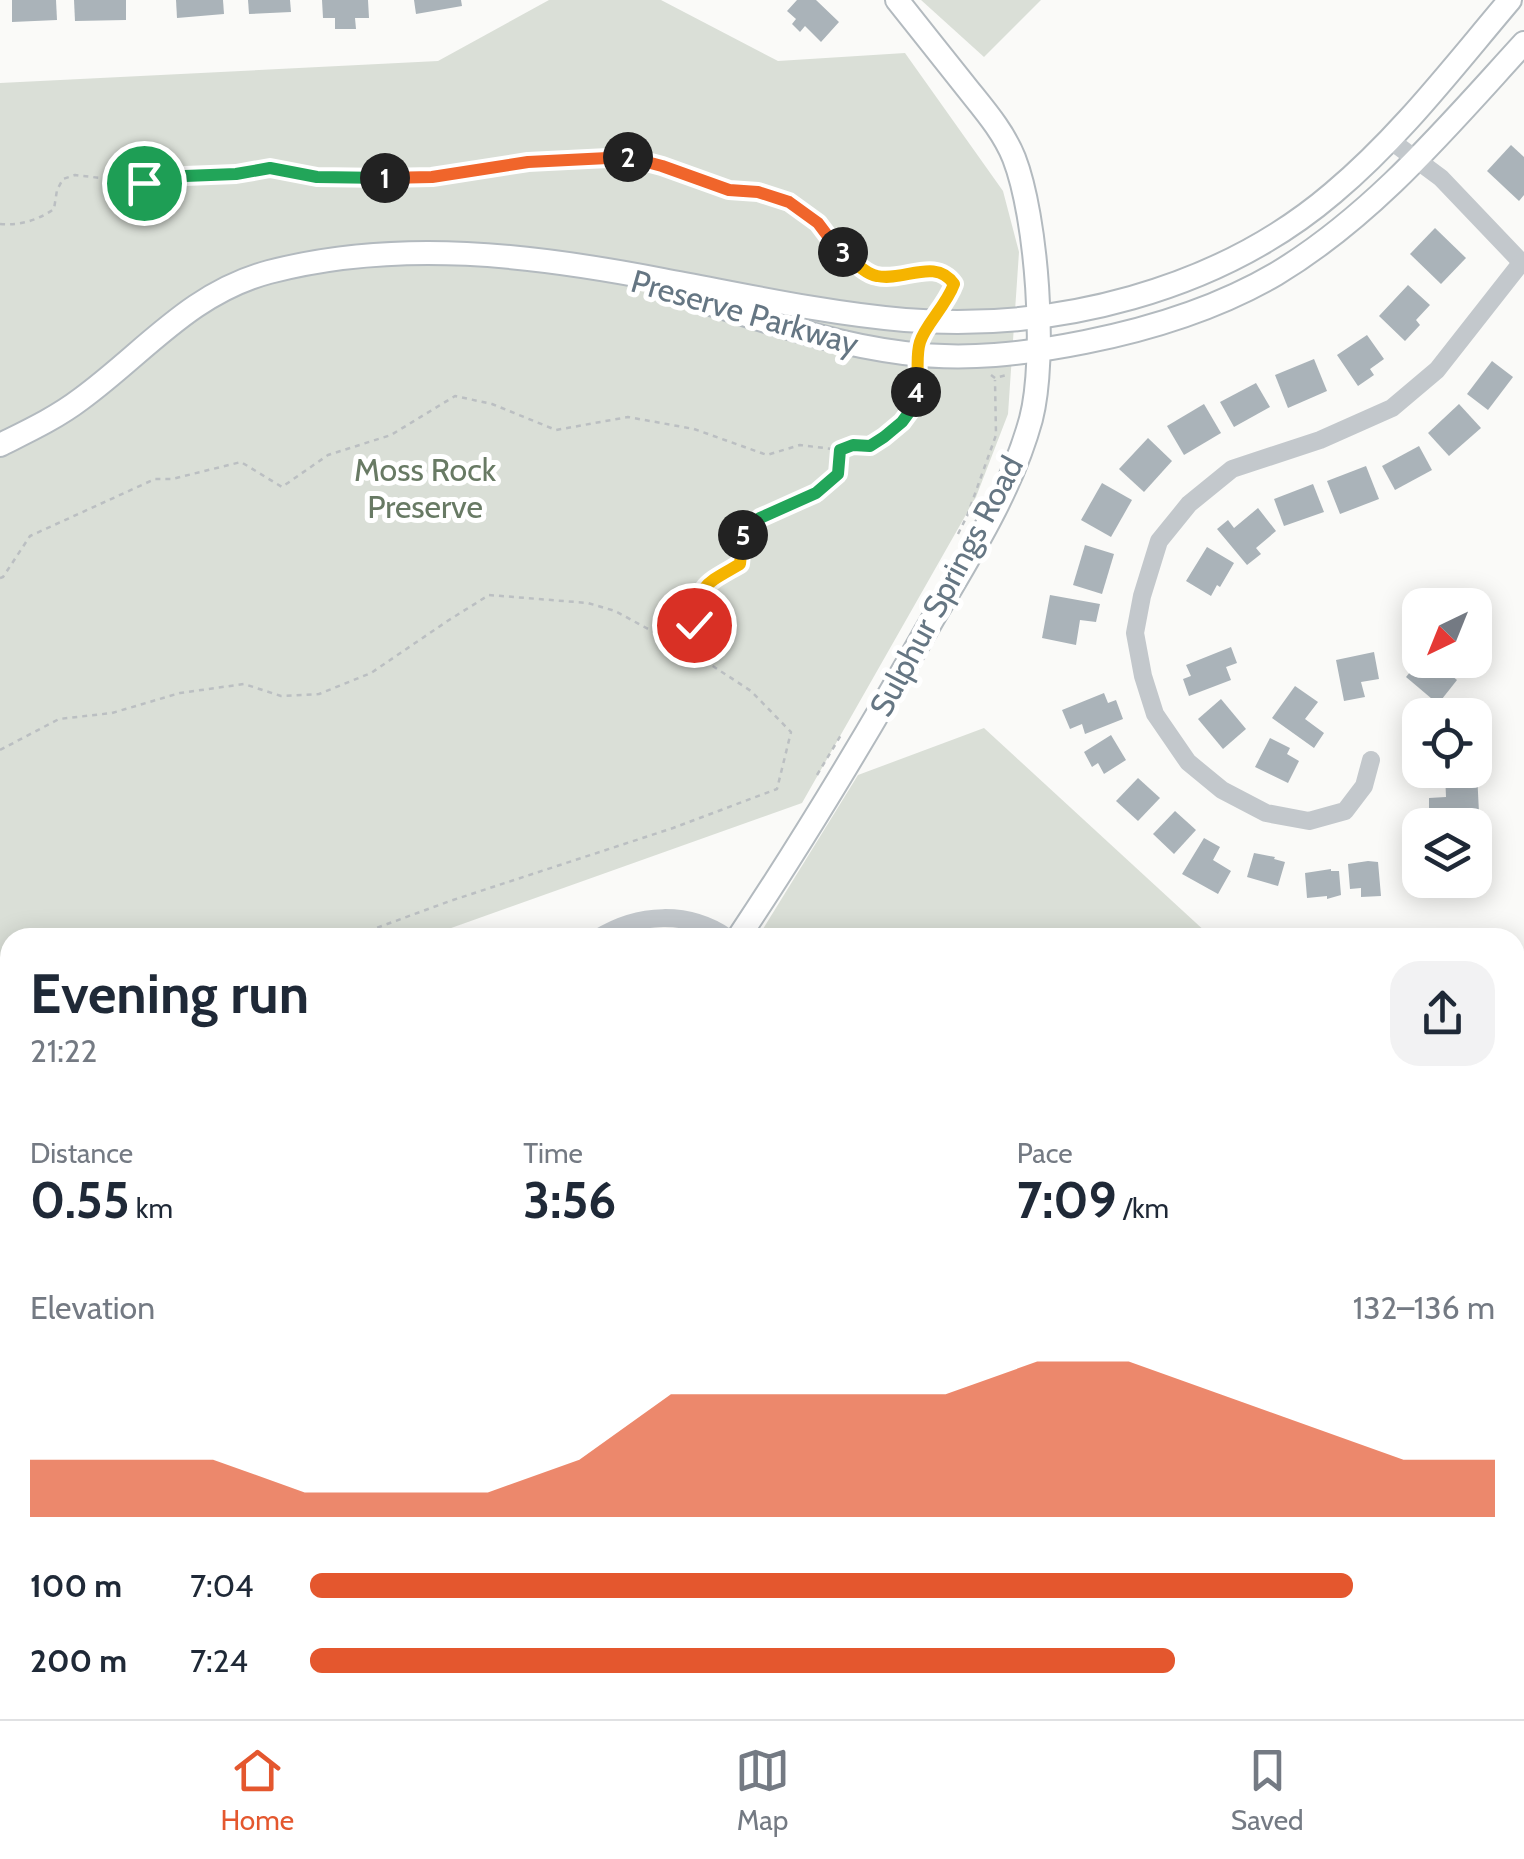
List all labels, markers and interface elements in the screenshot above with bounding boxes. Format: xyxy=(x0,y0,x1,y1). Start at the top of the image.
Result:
pin: 2 xyxy=(603,132,653,182)
text: 2 xyxy=(621,140,635,174)
pin xyxy=(102,141,187,226)
pin: 1 xyxy=(360,153,410,203)
icon: arrive xyxy=(117,156,172,211)
text: 1 xyxy=(380,161,390,195)
pin: 3 xyxy=(818,227,868,277)
text: 3 xyxy=(835,235,851,269)
street label: Preserve Parkway xyxy=(627,261,863,363)
pin: 4 xyxy=(891,367,941,417)
text: 4 xyxy=(907,375,925,409)
street label: Sulphur Springs Road xyxy=(861,449,1031,723)
park label: Moss Rock Preserve xyxy=(354,450,497,526)
pin: 5 xyxy=(718,510,768,560)
text: 5 xyxy=(735,518,751,552)
pin xyxy=(652,583,737,668)
north arrow xyxy=(1402,588,1492,678)
map controls xyxy=(1402,588,1492,898)
icon: check xyxy=(667,598,722,653)
button: locate xyxy=(1402,698,1492,788)
button: layers xyxy=(1402,808,1492,898)
text: Evening run xyxy=(30,960,309,1027)
button: share xyxy=(1390,961,1495,1066)
text: 21:22 xyxy=(30,1031,97,1070)
text: Distance xyxy=(30,1136,133,1170)
text: Time xyxy=(523,1136,583,1170)
text: Pace xyxy=(1017,1136,1073,1170)
text: 0.55 xyxy=(30,1170,130,1231)
text: 3:56 xyxy=(523,1170,616,1231)
text: 7:09 xyxy=(1017,1170,1117,1231)
text: km xyxy=(130,1191,173,1225)
text: /km xyxy=(1117,1191,1169,1225)
text: Elevation xyxy=(30,1288,155,1327)
text: 132–136 m xyxy=(1353,1288,1495,1327)
text: 100 m xyxy=(30,1566,122,1605)
text: 7:04 xyxy=(190,1566,254,1605)
text: 200 m xyxy=(30,1641,127,1680)
text: 7:24 xyxy=(190,1641,248,1680)
tab: Home xyxy=(220,1743,294,1837)
tab: Map xyxy=(735,1743,790,1837)
tab: Saved xyxy=(1231,1743,1304,1837)

